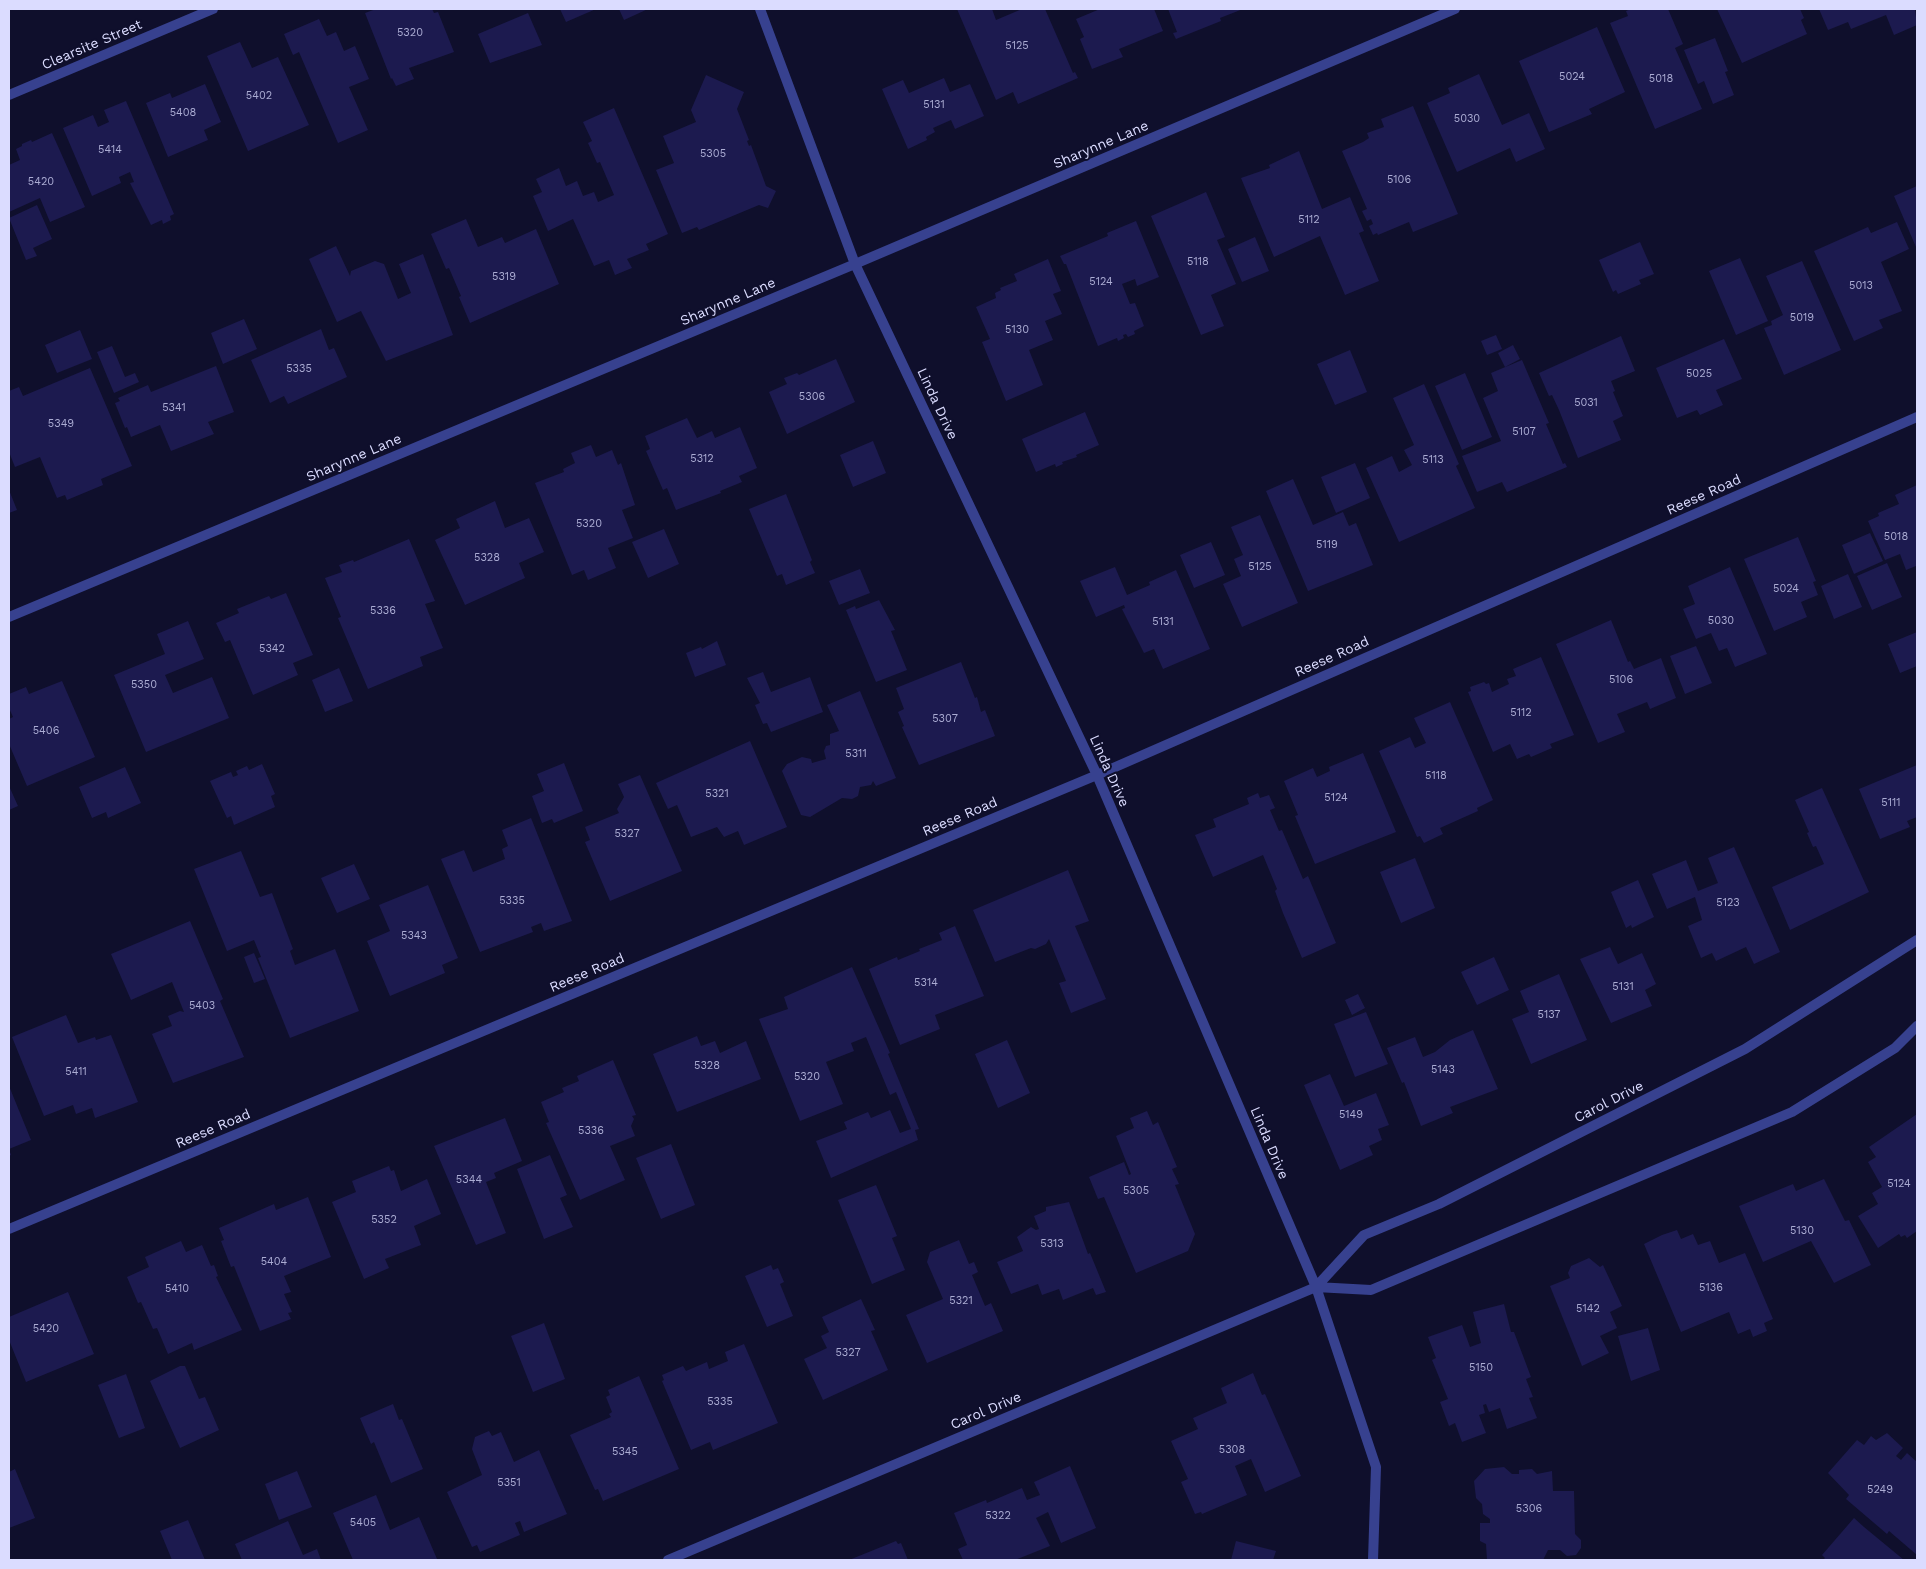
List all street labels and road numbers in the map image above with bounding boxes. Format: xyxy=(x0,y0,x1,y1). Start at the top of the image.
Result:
street label: Clearsite Street xyxy=(39,16,145,74)
street label: Sharynne Lane xyxy=(1051,117,1151,173)
street label: Sharynne Lane xyxy=(678,274,778,330)
street label: Linda Drive xyxy=(913,366,961,442)
street label: Sharynne Lane xyxy=(304,430,404,486)
street label: Reese Road xyxy=(1664,471,1744,519)
street label: Reese Road xyxy=(1292,633,1372,681)
street label: Linda Drive xyxy=(1086,732,1132,810)
street label: Reese Road xyxy=(920,794,1000,840)
street label: Reese Road xyxy=(547,950,627,996)
street label: Carol Drive xyxy=(1572,1077,1646,1127)
street label: Linda Drive xyxy=(1246,1104,1292,1182)
street label: Reese Road xyxy=(173,1106,253,1152)
street label: Carol Drive xyxy=(948,1389,1024,1433)

